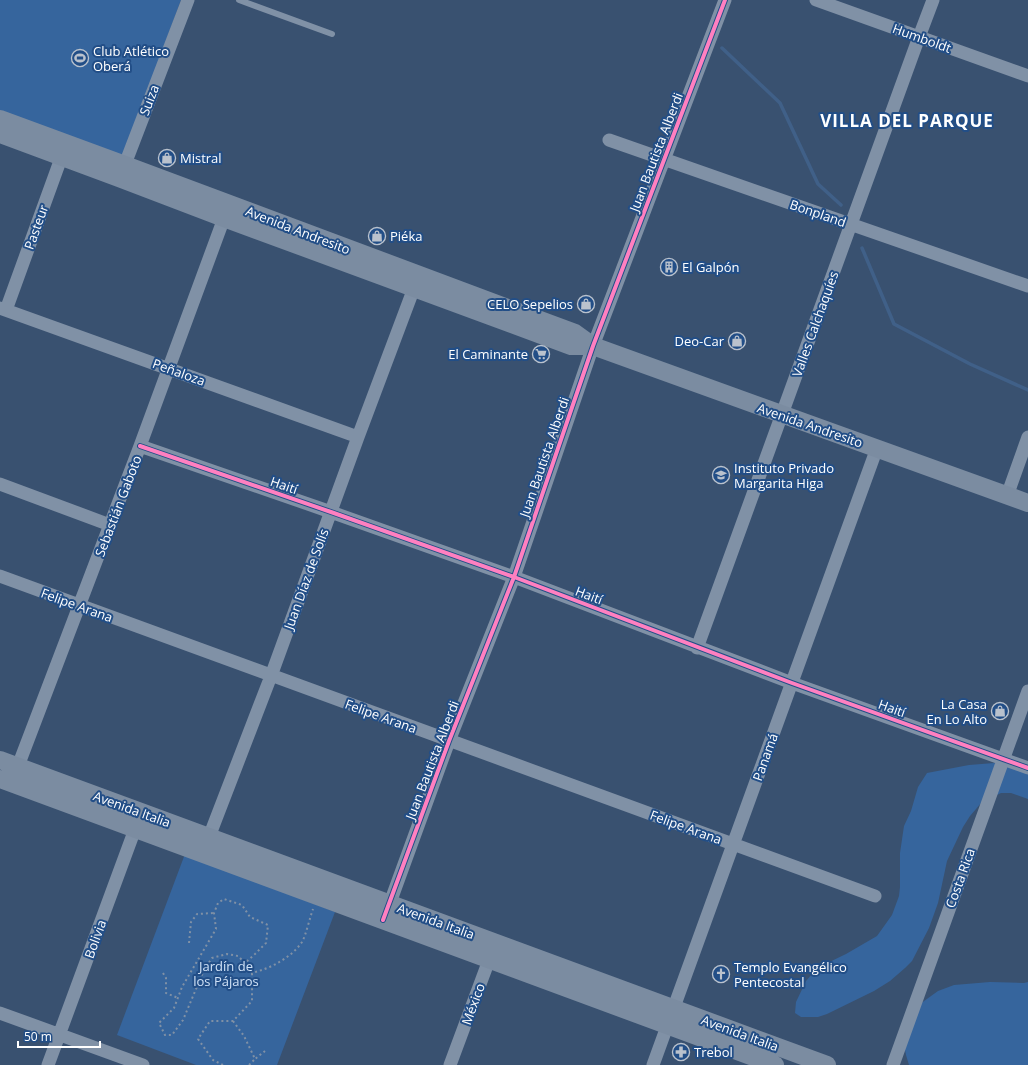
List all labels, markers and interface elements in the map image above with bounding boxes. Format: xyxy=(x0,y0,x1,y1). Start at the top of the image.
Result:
street label: Humboldt xyxy=(890,19,954,57)
place label: Club Atlético Oberá xyxy=(93,42,169,75)
sports icon: Club Atlético Oberá xyxy=(70,48,90,68)
street label: Suiza xyxy=(135,82,163,118)
street label: Juan Bautista Alberdi xyxy=(624,90,687,216)
district label: VILLA DEL PARQUE xyxy=(820,109,994,132)
shop icon: Mistral xyxy=(157,148,177,168)
place label: Mistral xyxy=(180,149,222,167)
street label: Bonpland xyxy=(787,195,849,231)
street label: Pasteur xyxy=(20,201,53,252)
street label: Avenida Andresito xyxy=(243,202,353,258)
shop icon: Piéka xyxy=(367,226,387,246)
place label: Piéka xyxy=(390,227,422,245)
building icon: El Galpón xyxy=(659,257,679,277)
place label: El Galpón xyxy=(682,258,740,276)
street label: Valles Calchaquíes xyxy=(788,269,842,379)
shop icon: CELO Sepelios xyxy=(576,294,596,314)
place label: CELO Sepelios xyxy=(487,295,573,313)
shop icon: Deo-Car xyxy=(727,331,747,351)
place label: Deo-Car xyxy=(675,332,725,350)
supermarket icon: El Caminante xyxy=(531,344,551,364)
place label: El Caminante xyxy=(448,345,528,363)
street label: Peñaloza xyxy=(150,354,208,390)
street label: Juan Bautista Alberdi xyxy=(514,394,573,522)
street label: Avenida Andresito xyxy=(755,399,865,452)
street label: Sebastián Gaboto xyxy=(90,453,146,559)
place label: Instituto Privado Margarita Higa xyxy=(734,459,834,492)
school or university icon: Instituto Privado Margarita Higa xyxy=(711,465,731,485)
street label: Haití xyxy=(268,472,301,498)
street label: Juan Díaz de Solís xyxy=(279,526,333,634)
street label: Haití xyxy=(573,582,606,609)
street label: Felipe Arana xyxy=(39,584,115,626)
street label: Felipe Arana xyxy=(343,695,419,737)
street label: Haití xyxy=(876,695,909,721)
place label: La Casa En Lo Alto xyxy=(926,695,987,728)
street label: Juan Bautista Alberdi xyxy=(400,698,463,824)
shop icon: La Casa En Lo Alto xyxy=(990,701,1010,721)
street label: Panamá xyxy=(748,731,782,783)
street label: Avenida Italia xyxy=(91,787,173,831)
street label: Felipe Arana xyxy=(648,806,724,848)
street label: Costa Rica xyxy=(941,846,979,910)
street label: Avenida Italia xyxy=(395,899,477,943)
street label: Bolivia xyxy=(80,917,110,961)
park label: Jardín de los Pájaros xyxy=(193,957,259,990)
place label: Templo Evangélico Pentecostal xyxy=(734,958,847,991)
church icon: Templo Evangélico Pentecostal xyxy=(711,964,731,984)
street label: México xyxy=(457,980,489,1027)
street label: Avenida Italia xyxy=(699,1011,781,1055)
scale bar xyxy=(18,1023,100,1049)
text: 50 m xyxy=(24,1028,52,1045)
pharmacy icon: Trebol xyxy=(671,1042,691,1062)
place label: Trebol xyxy=(694,1043,733,1061)

